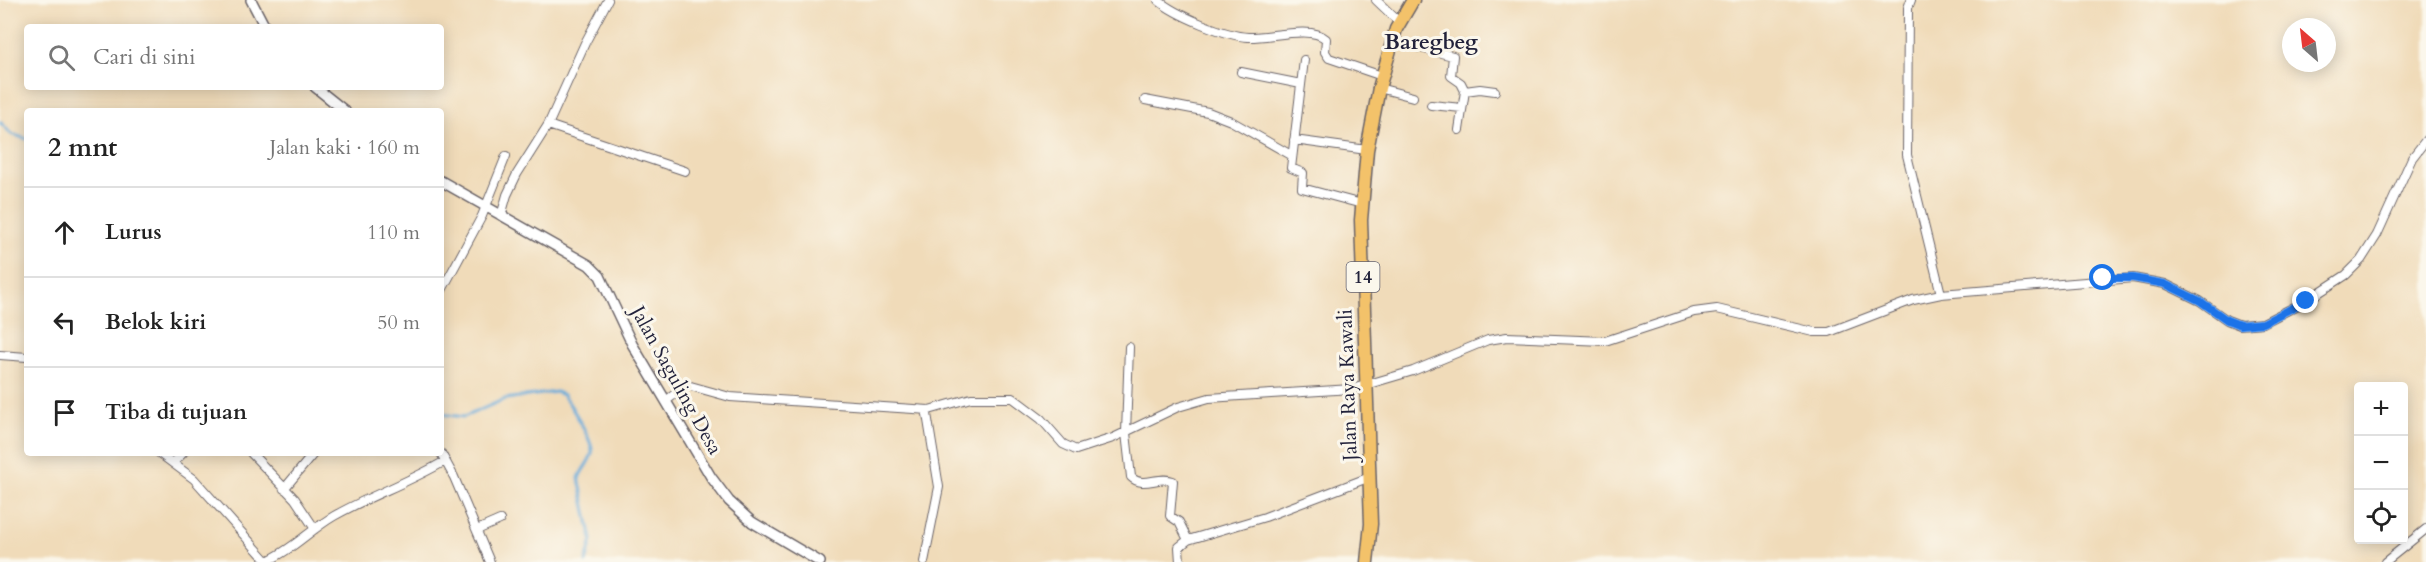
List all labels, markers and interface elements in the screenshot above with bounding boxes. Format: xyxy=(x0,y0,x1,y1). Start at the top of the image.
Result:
north arrow xyxy=(2282,18,2336,72)
search box xyxy=(24,24,444,90)
district label: Baregbeg xyxy=(1384,27,1479,57)
icon: search xyxy=(45,41,78,74)
text: Cari di sini xyxy=(93,42,196,72)
text: 2 mnt xyxy=(48,130,117,165)
text: Jalan kaki · 160 m xyxy=(270,134,420,161)
icon: ahead xyxy=(48,216,81,249)
text: Lurus xyxy=(105,217,162,247)
text: 110 m xyxy=(367,219,420,246)
road number: 14 xyxy=(1346,262,1380,292)
route start xyxy=(2089,264,2115,290)
route end xyxy=(2292,287,2318,313)
street label: Jalan Saguling Desa xyxy=(623,298,729,460)
icon: left xyxy=(48,306,81,339)
text: Belok kiri xyxy=(105,307,206,337)
street label: Jalan Raya Kawali xyxy=(1331,308,1364,464)
text: 50 m xyxy=(377,309,420,336)
map controls xyxy=(2354,382,2408,544)
button: + xyxy=(2354,382,2408,436)
icon: arrive xyxy=(48,396,81,429)
text: Tiba di tujuan xyxy=(105,397,247,427)
button: − xyxy=(2354,436,2408,490)
button: locate xyxy=(2354,490,2408,544)

